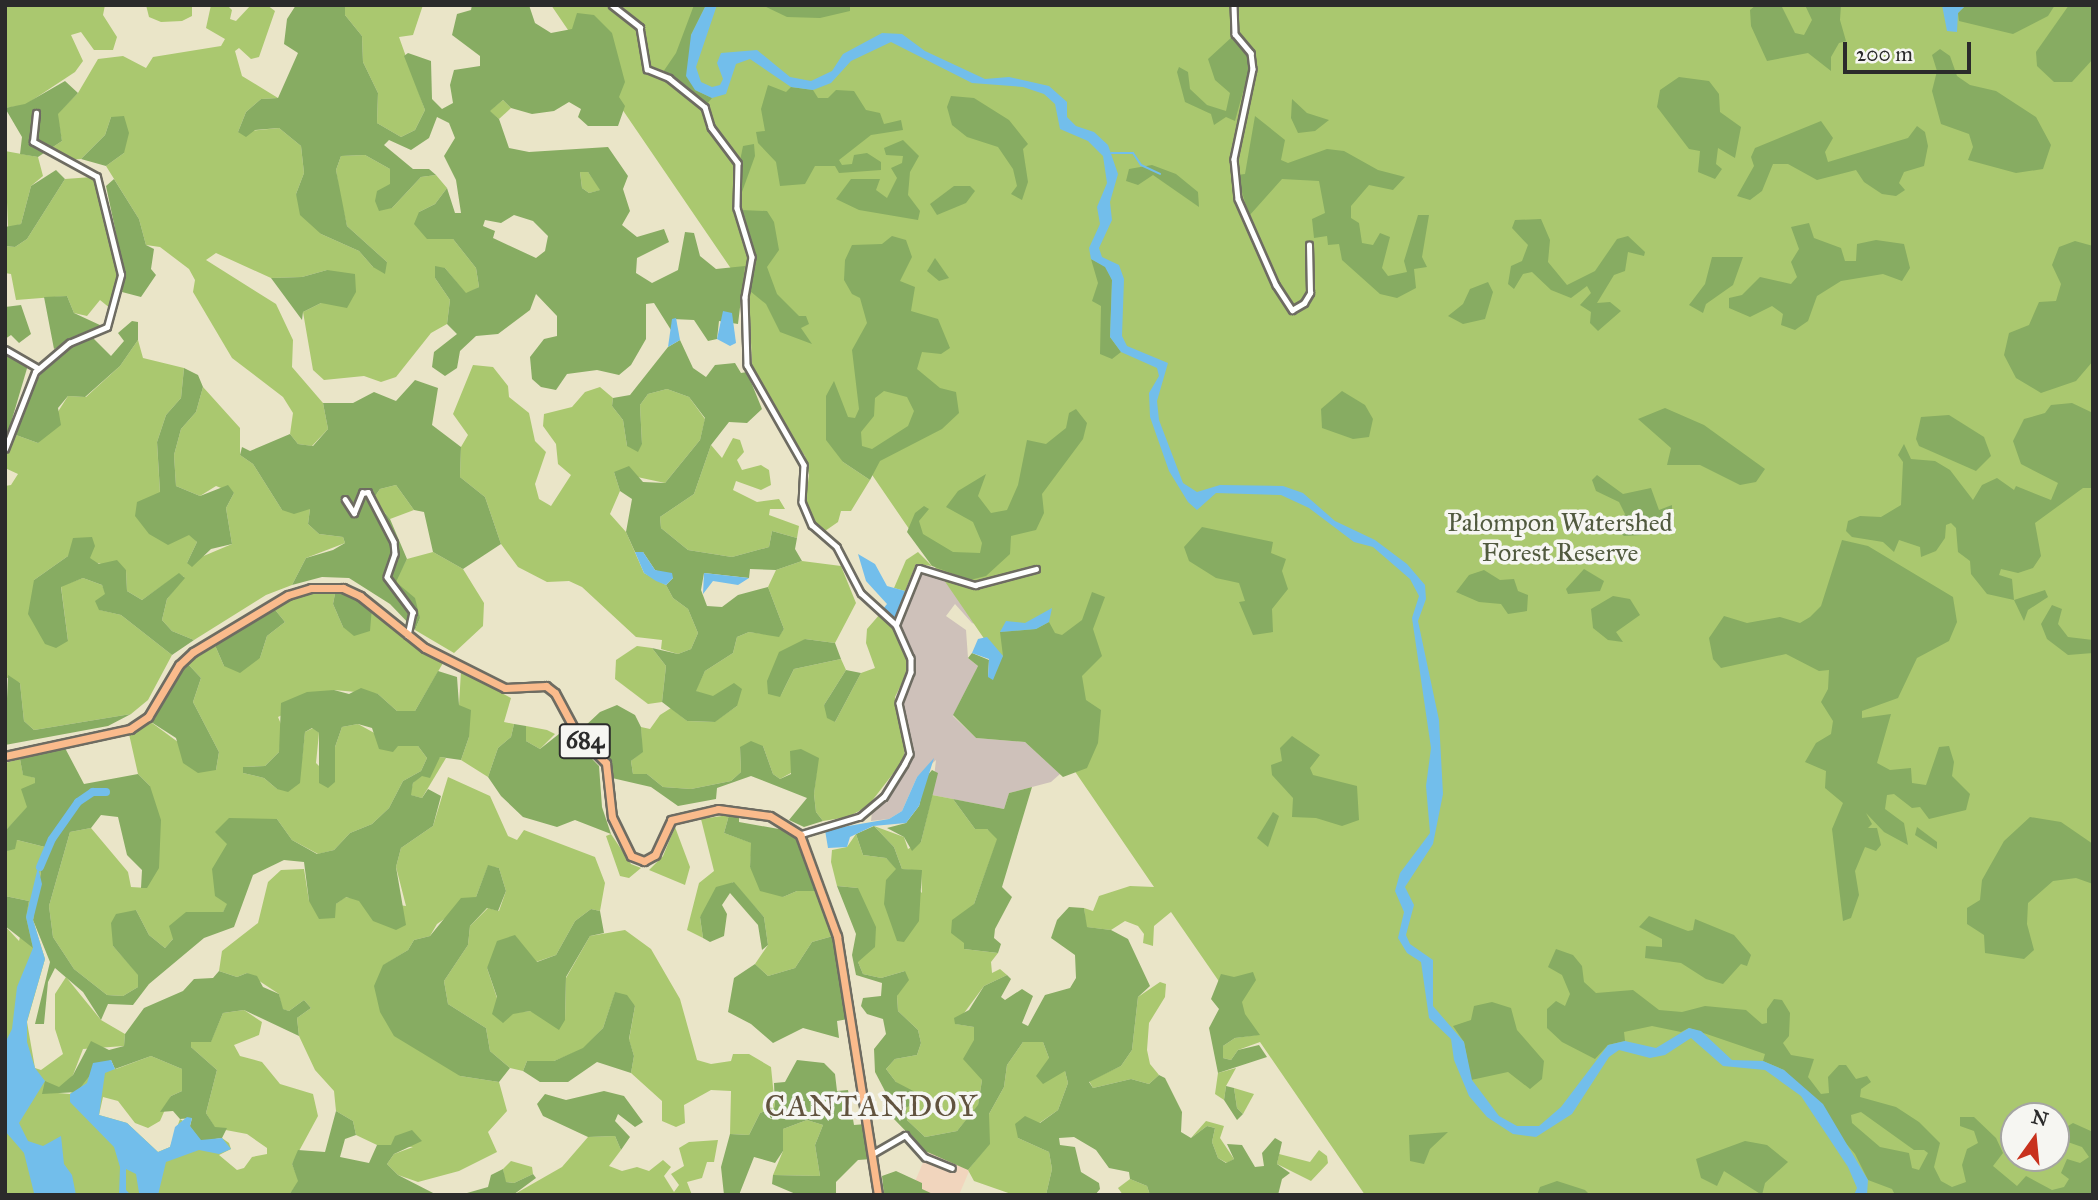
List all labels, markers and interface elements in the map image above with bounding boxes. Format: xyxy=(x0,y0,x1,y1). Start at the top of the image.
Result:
scale bar xyxy=(1846,28,1974,72)
text: 200 m xyxy=(1856,41,1913,67)
park label: Palompon Watershed Forest Reserve xyxy=(1447,507,1673,568)
road number: 684 xyxy=(559,720,611,762)
district label: CANTANDOY xyxy=(766,1088,978,1124)
north arrow xyxy=(2000,1102,2070,1172)
text: N xyxy=(2029,1105,2051,1131)

